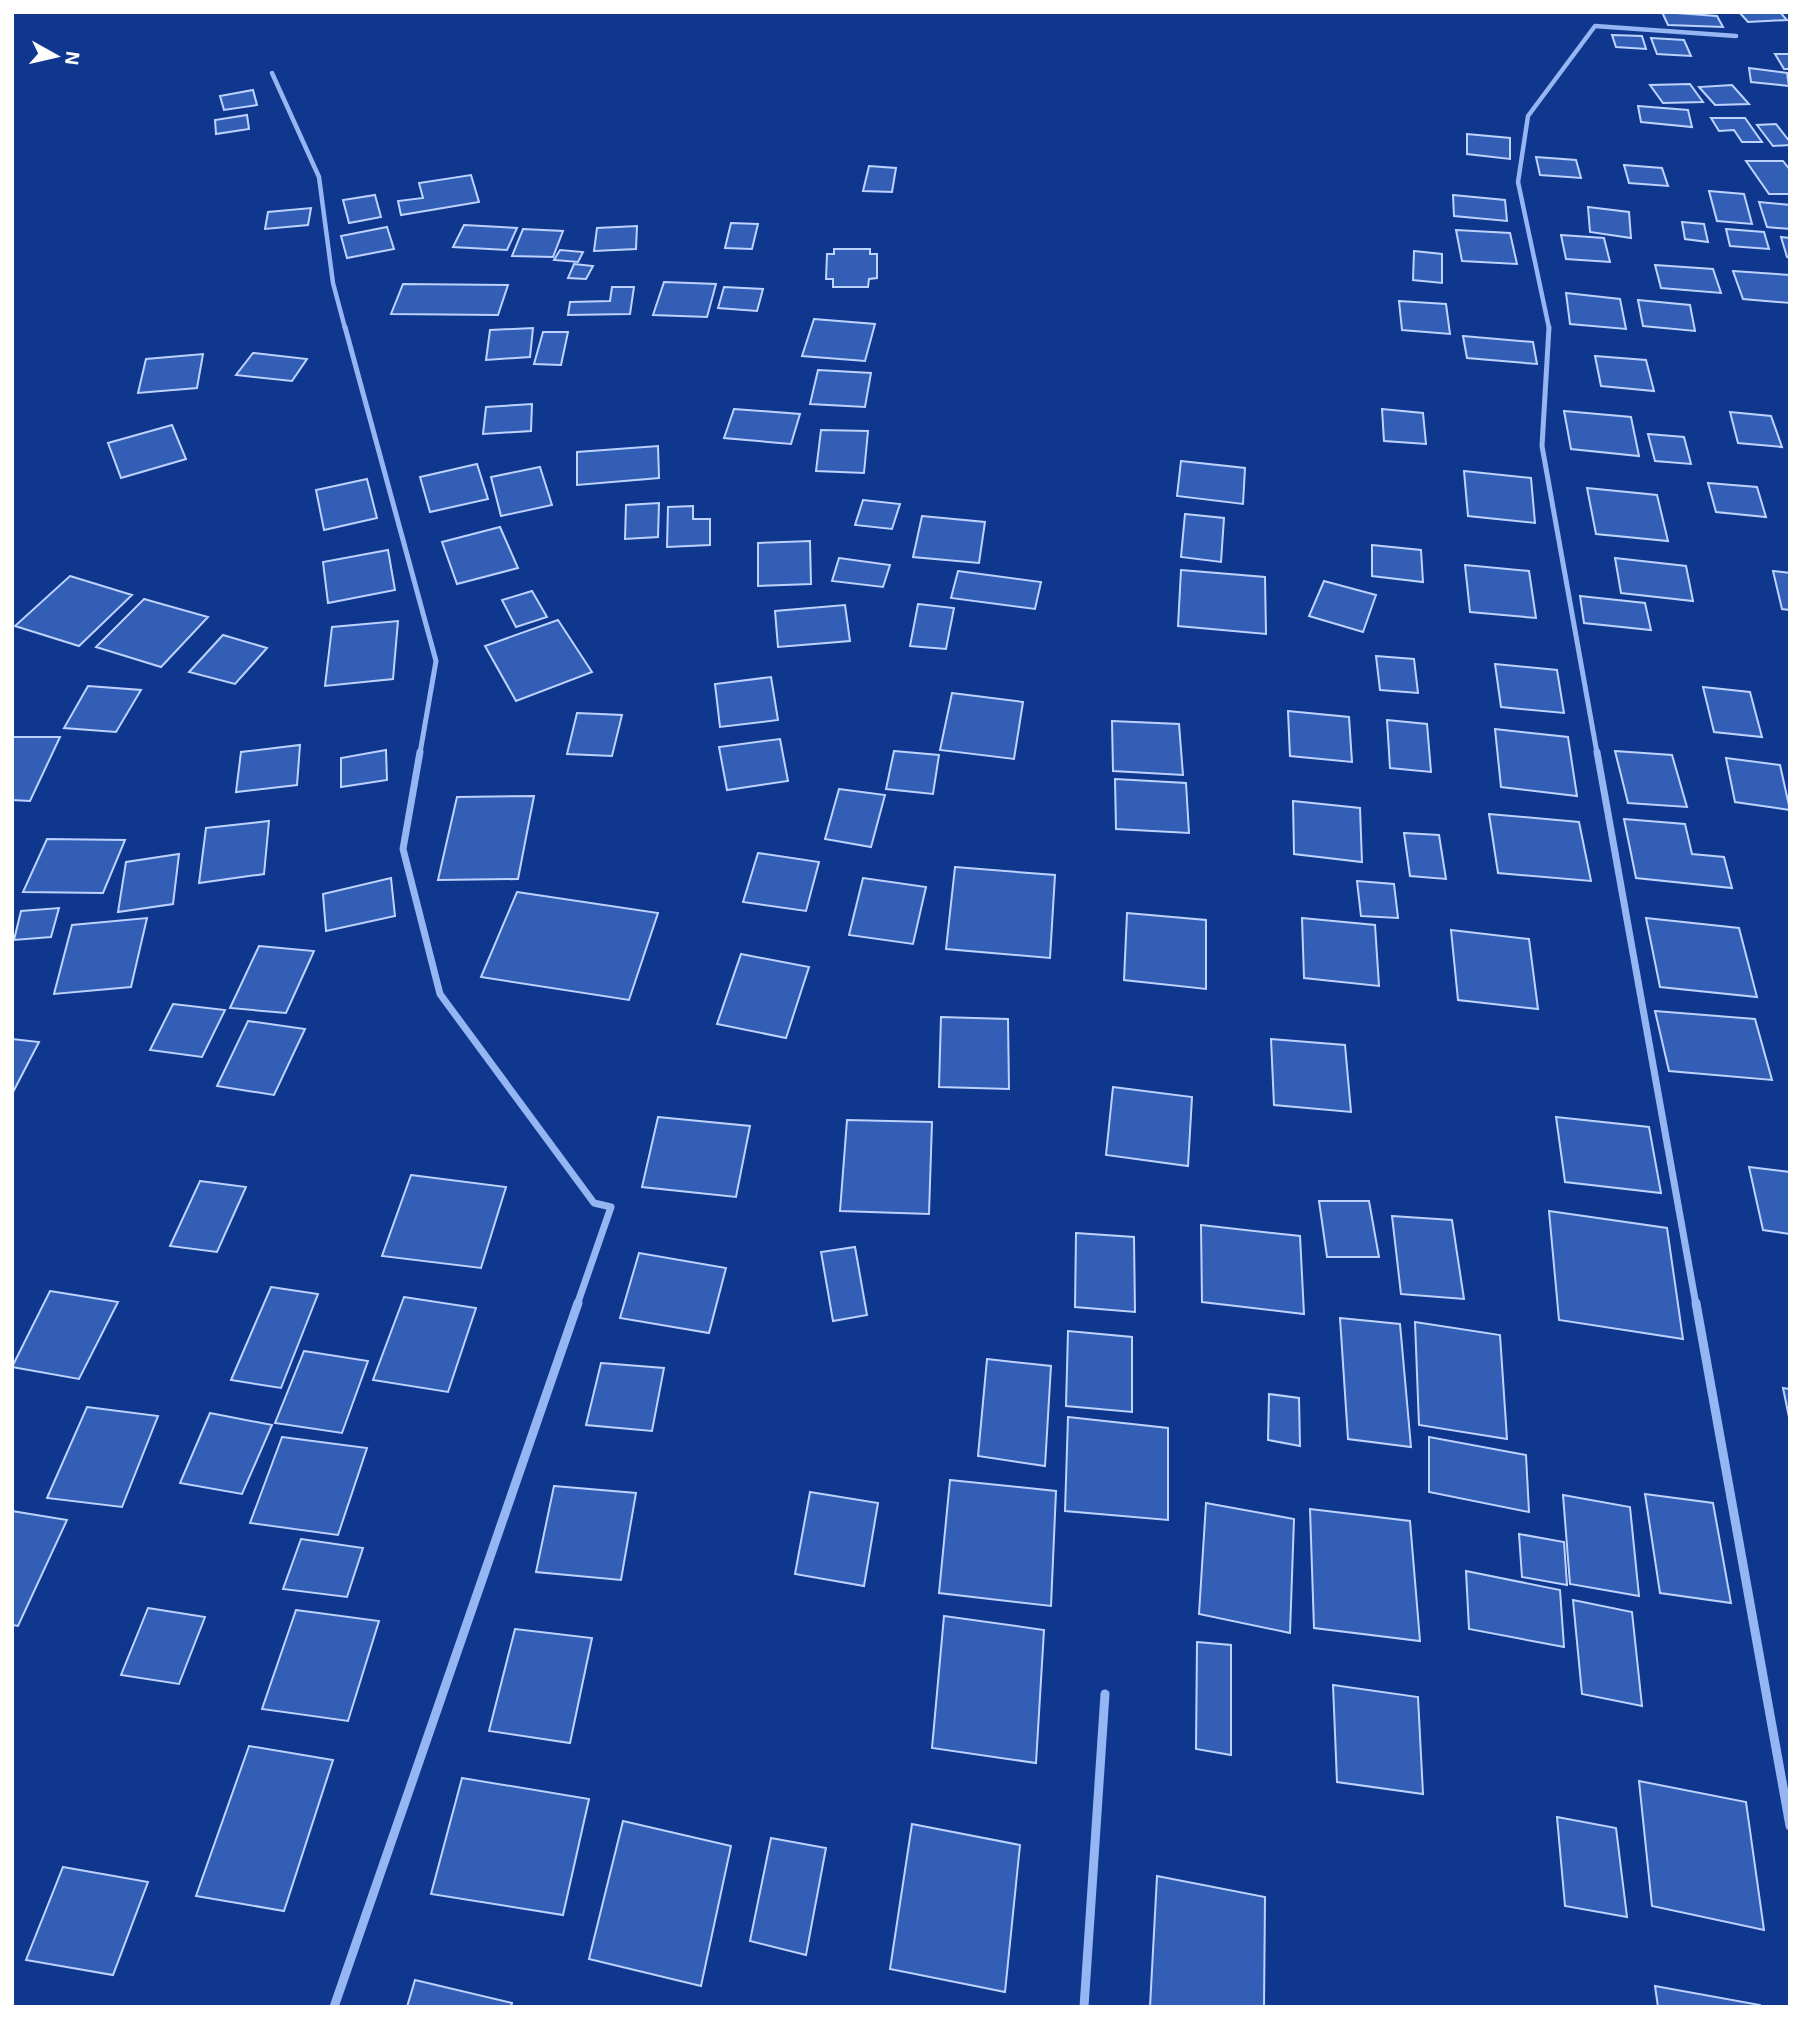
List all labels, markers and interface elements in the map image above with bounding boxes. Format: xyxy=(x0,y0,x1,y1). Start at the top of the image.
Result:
north arrow xyxy=(21,21,91,91)
text: N xyxy=(61,50,86,67)

